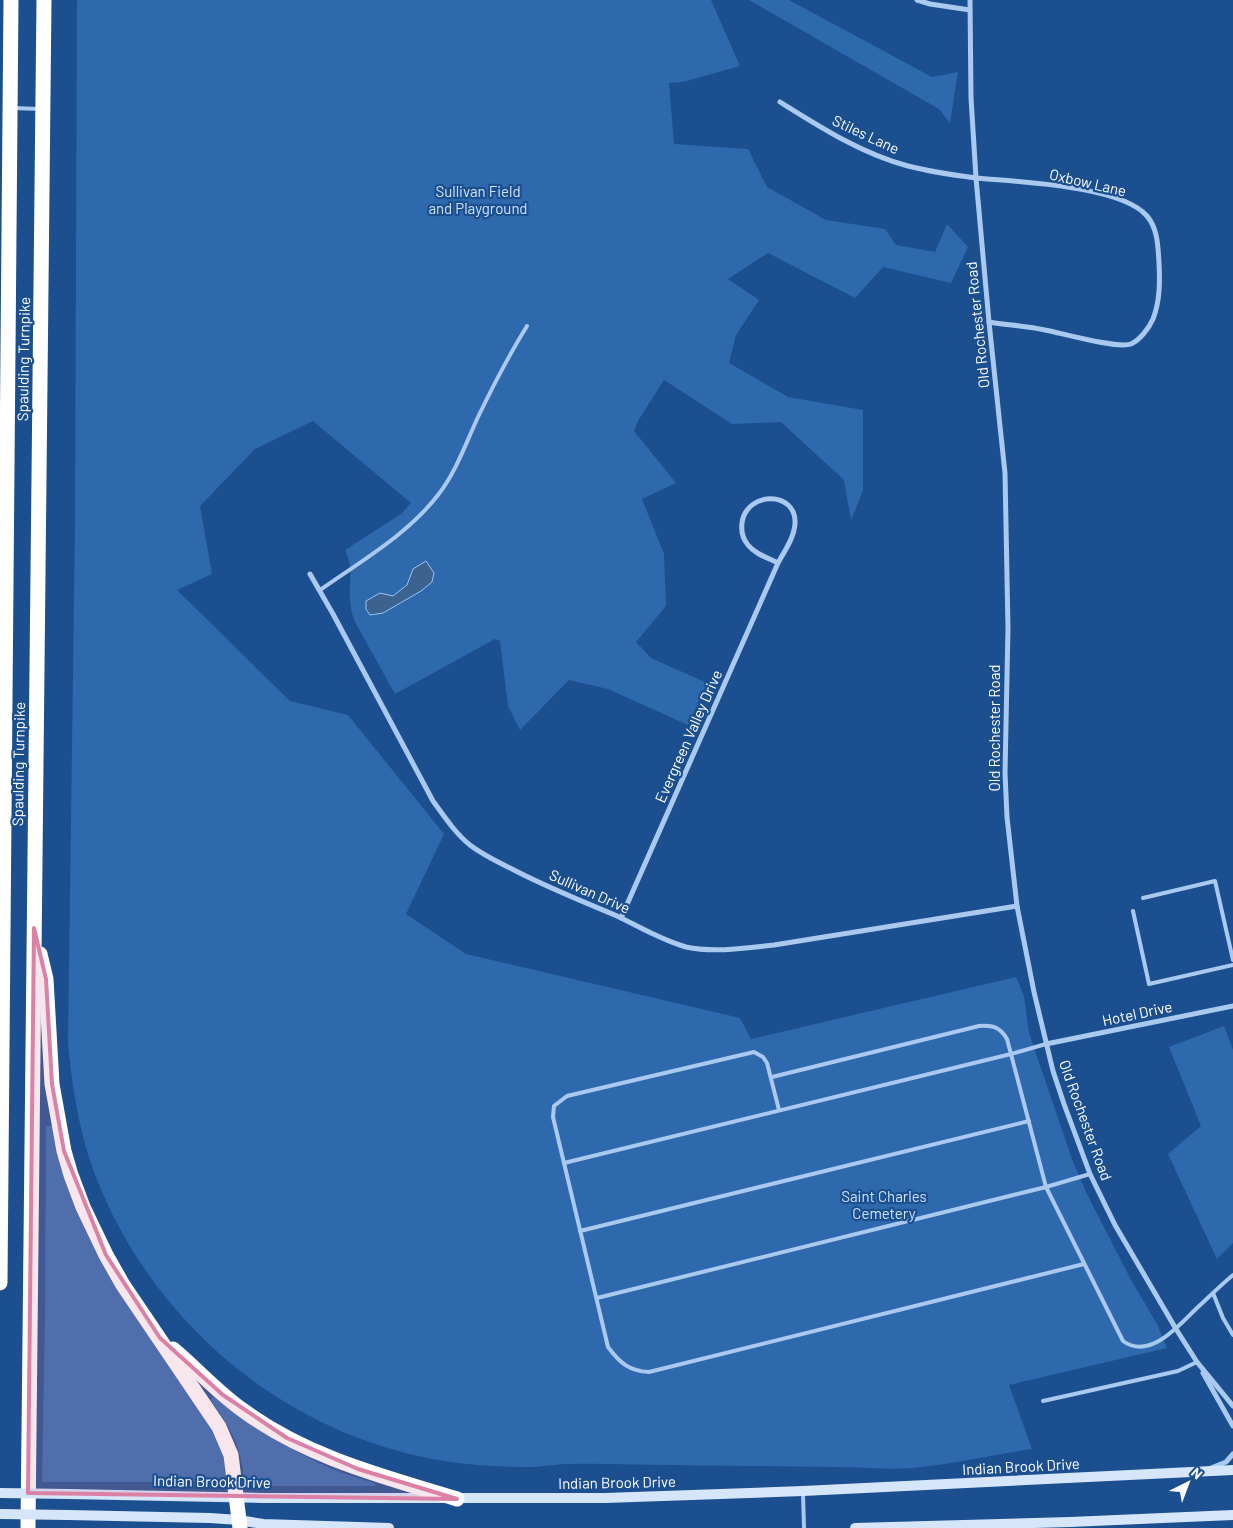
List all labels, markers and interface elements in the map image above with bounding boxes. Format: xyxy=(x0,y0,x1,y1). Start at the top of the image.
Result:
street label: Stiles Lane xyxy=(830,111,902,157)
street label: Oxbow Lane xyxy=(1048,164,1128,200)
park label: Sullivan Field and Playground xyxy=(428,182,528,217)
street label: Old Rochester Road xyxy=(961,261,993,389)
street label: Spaulding Turnpike xyxy=(13,297,33,421)
street label: Old Rochester Road xyxy=(985,665,1003,791)
street label: Evergreen Valley Drive xyxy=(651,667,725,805)
street label: Spaulding Turnpike xyxy=(8,702,28,826)
street label: Sullivan Drive xyxy=(547,865,633,917)
street label: Hotel Drive xyxy=(1100,997,1174,1029)
street label: Old Rochester Road xyxy=(1056,1057,1116,1183)
park label: Saint Charles Cemetery xyxy=(841,1187,927,1222)
street label: Indian Brook Drive xyxy=(962,1454,1080,1478)
north arrow xyxy=(1163,1458,1213,1508)
text: N xyxy=(1188,1464,1206,1482)
street label: Indian Brook Drive xyxy=(153,1471,271,1491)
street label: Indian Brook Drive xyxy=(558,1472,676,1492)

